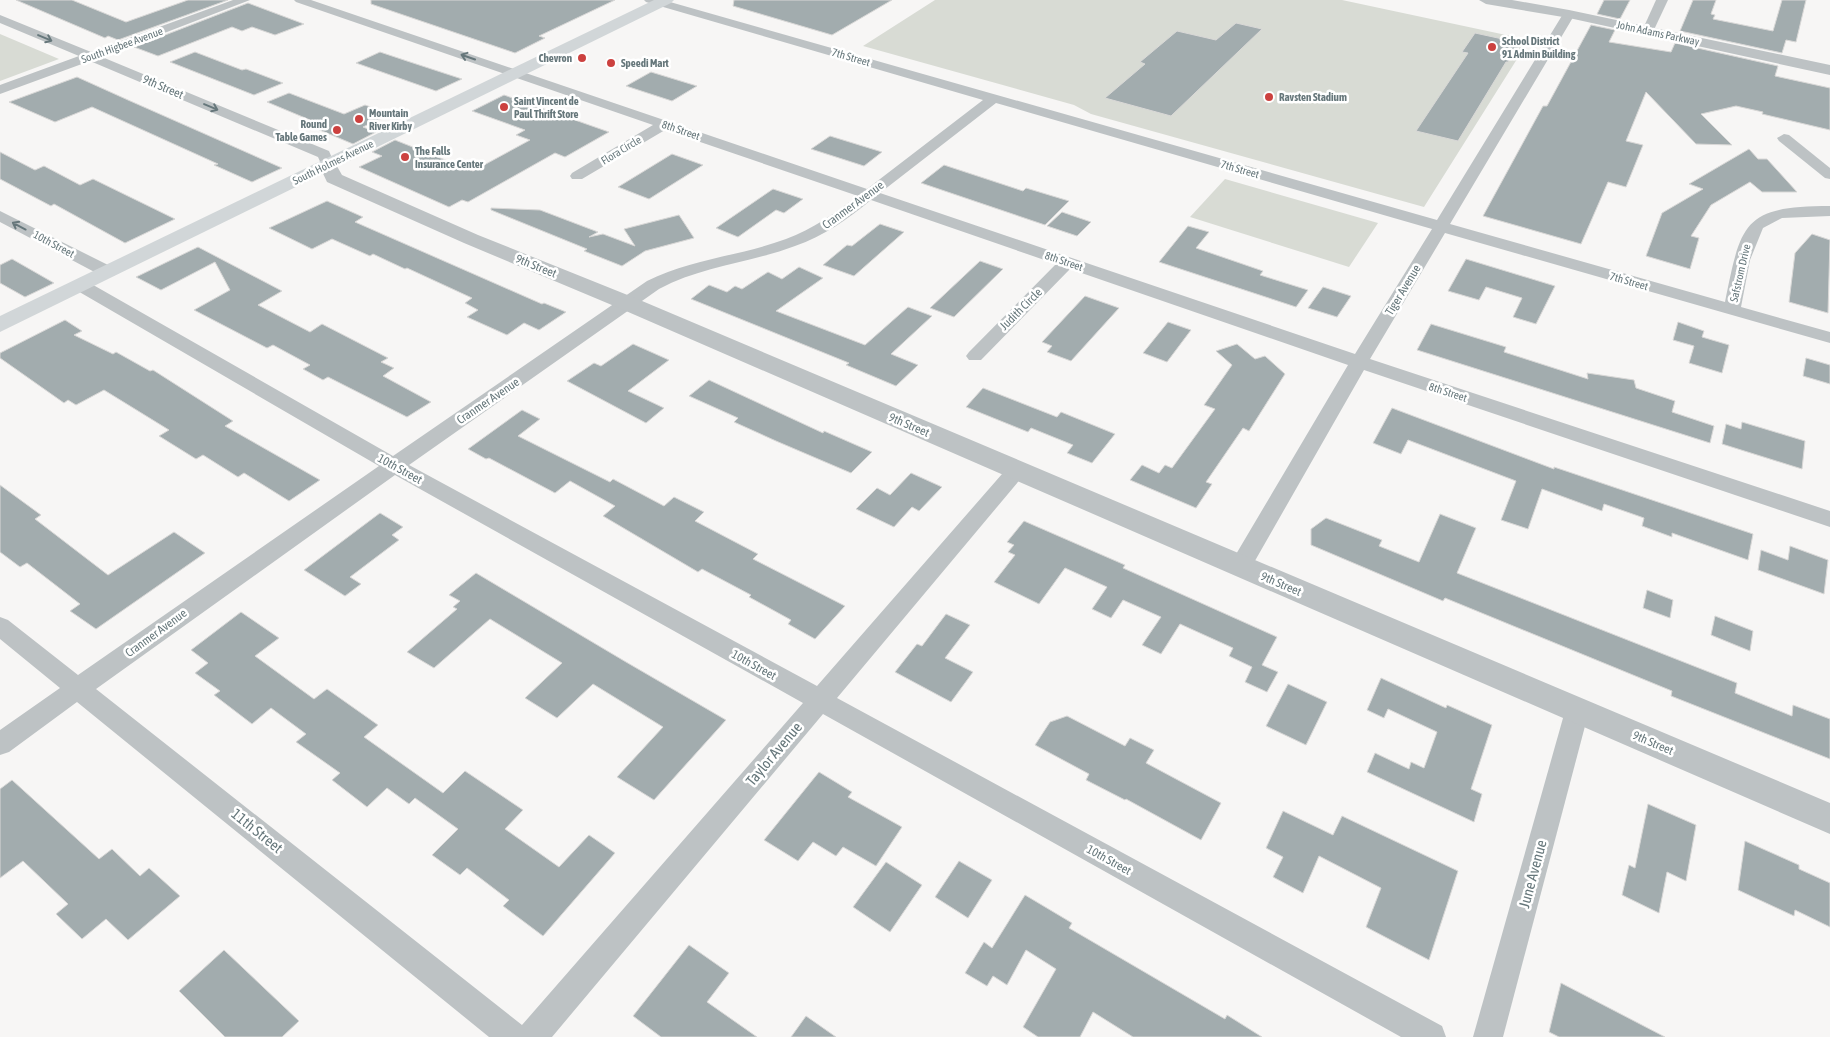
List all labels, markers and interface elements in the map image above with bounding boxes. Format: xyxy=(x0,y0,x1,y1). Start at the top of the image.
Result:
street label: John Adams Parkway xyxy=(1615,18,1701,48)
street label: South Higbee Avenue xyxy=(80,25,164,65)
one-way arrow xyxy=(37,34,52,43)
place label: School District 91 Admin Building xyxy=(1502,35,1576,60)
marker: School District 91 Admin Building xyxy=(1486,41,1498,53)
street label: 7th Street xyxy=(830,46,872,68)
one-way arrow xyxy=(461,52,476,61)
place label: Chevron xyxy=(539,52,572,64)
marker: Chevron xyxy=(576,52,588,64)
marker: Speedi Mart xyxy=(605,57,617,69)
place label: Speedi Mart xyxy=(621,57,670,69)
street label: 9th Street xyxy=(141,72,186,102)
marker: Ravsten Stadium xyxy=(1263,91,1275,103)
place label: Ravsten Stadium xyxy=(1279,91,1347,103)
place label: Saint Vincent de Paul Thrift Store xyxy=(514,95,579,120)
marker: Saint Vincent de Paul Thrift Store xyxy=(498,101,510,113)
one-way arrow xyxy=(203,103,218,113)
place label: Mountain River Kirby xyxy=(369,107,412,132)
marker: Mountain River Kirby xyxy=(353,113,365,125)
place label: Round Table Games xyxy=(276,118,327,143)
street label: 8th Street xyxy=(660,118,702,142)
marker: Round Table Games xyxy=(331,124,343,136)
street label: Flora Circle xyxy=(599,133,643,167)
street label: South Holmes Avenue xyxy=(291,137,375,187)
place label: The Falls Insurance Center xyxy=(415,145,484,170)
marker: The Falls Insurance Center xyxy=(399,151,411,163)
street label: 7th Street xyxy=(1219,158,1261,180)
street label: Cranmer Avenue xyxy=(820,178,886,232)
one-way arrow xyxy=(11,221,26,231)
street label: 10th Street xyxy=(32,228,76,260)
street label: Safstrom Drive xyxy=(1728,243,1752,303)
street label: 8th Street xyxy=(1043,249,1085,273)
street label: 9th Street xyxy=(513,251,559,281)
street label: Tiger Avenue xyxy=(1382,262,1424,318)
street label: 7th Street xyxy=(1608,270,1650,292)
street label: Judith Circle xyxy=(997,285,1045,333)
street label: Cranmer Avenue xyxy=(454,375,522,427)
street label: 8th Street xyxy=(1427,380,1469,404)
street label: 9th Street xyxy=(887,410,932,440)
street label: 10th Street xyxy=(375,451,425,487)
street label: 9th Street xyxy=(1259,569,1304,599)
street label: Cranmer Avenue xyxy=(123,606,189,660)
street label: 10th Street xyxy=(729,647,779,683)
street label: Taylor Avenue xyxy=(742,718,805,789)
street label: 9th Street xyxy=(1631,728,1676,758)
street label: 11th Street xyxy=(228,805,286,856)
street label: June Avenue xyxy=(1515,838,1550,910)
street label: 10th Street xyxy=(1084,842,1134,878)

